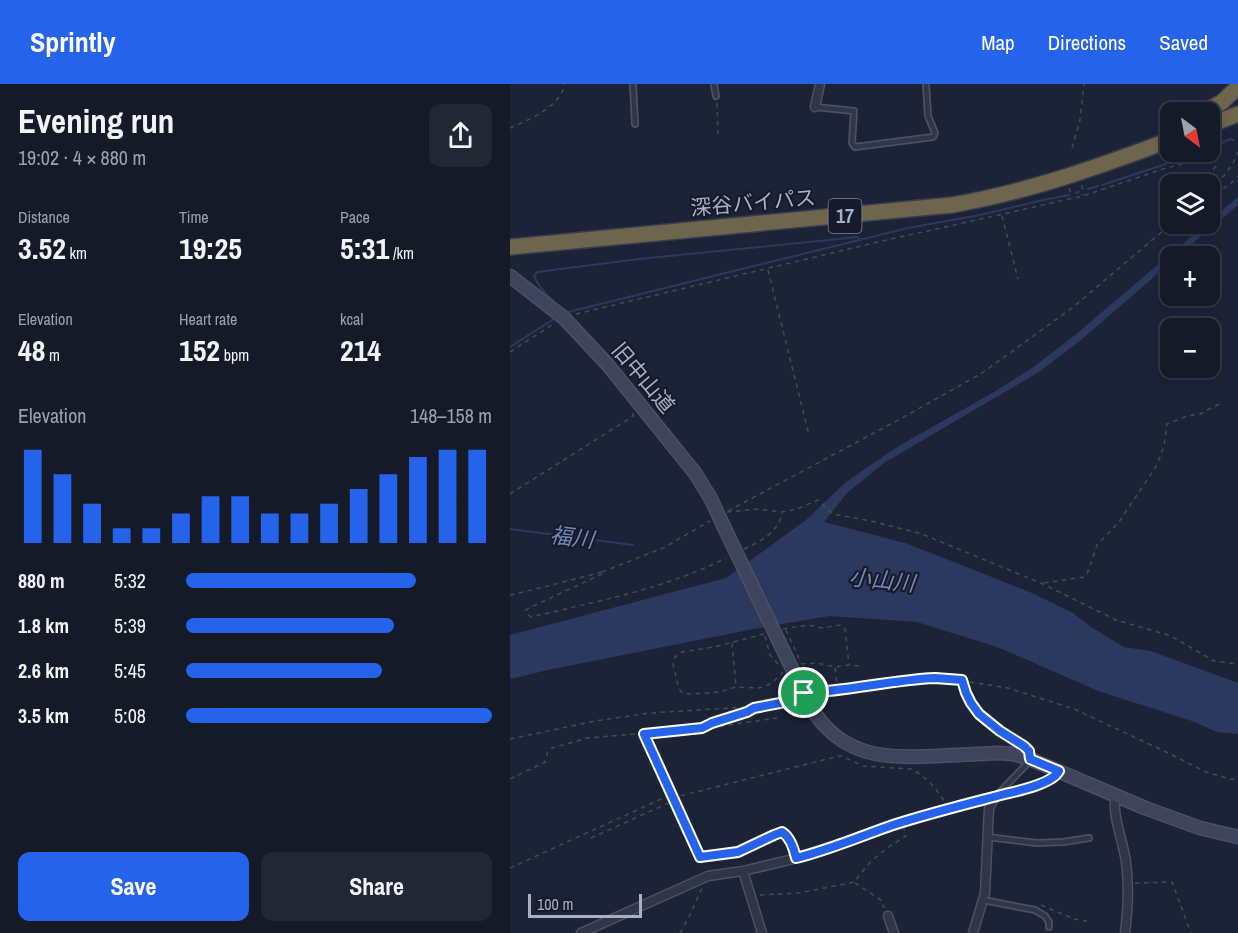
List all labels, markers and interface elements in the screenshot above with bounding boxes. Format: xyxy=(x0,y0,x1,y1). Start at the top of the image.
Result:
text: Sprintly xyxy=(30,23,115,61)
text: Map xyxy=(981,28,1015,57)
text: Directions xyxy=(1048,28,1126,57)
text: Saved xyxy=(1159,28,1208,57)
text: Evening run xyxy=(18,99,174,143)
north arrow xyxy=(1160,102,1220,162)
map controls xyxy=(1160,102,1220,378)
button: share xyxy=(429,104,492,167)
text: 19:02 · 4 × 880 m xyxy=(18,144,146,171)
button: layers xyxy=(1160,174,1220,234)
street label: 深谷バイパス xyxy=(689,183,817,222)
road number: 17 xyxy=(828,199,862,233)
text: Distance xyxy=(18,206,70,228)
text: Time xyxy=(179,206,209,228)
text: Pace xyxy=(340,206,370,228)
text: 3.52 xyxy=(18,228,66,268)
text: 19:25 xyxy=(179,228,242,268)
text: 5:31 xyxy=(340,228,389,268)
text: km xyxy=(66,242,87,264)
text: /km xyxy=(389,242,414,264)
button: + xyxy=(1160,246,1220,306)
text: Elevation xyxy=(18,308,73,330)
text: Heart rate xyxy=(179,308,237,330)
text: kcal xyxy=(340,308,363,330)
button: − xyxy=(1160,318,1220,378)
text: 48 xyxy=(18,330,45,370)
text: 152 xyxy=(179,330,220,370)
text: 214 xyxy=(340,330,381,370)
street label: 旧中山道 xyxy=(605,336,681,419)
text: m xyxy=(45,344,60,366)
text: bpm xyxy=(220,344,249,366)
text: Elevation xyxy=(18,402,86,429)
text: 148–158 m xyxy=(410,402,492,429)
water label: 福川 xyxy=(548,519,598,555)
water label: 小山川 xyxy=(848,562,918,599)
text: 880 m xyxy=(18,567,65,594)
text: 5:32 xyxy=(114,567,146,594)
text: 1.8 km xyxy=(18,612,69,639)
text: 5:39 xyxy=(114,612,146,639)
text: 2.6 km xyxy=(18,657,69,684)
text: 5:45 xyxy=(114,657,146,684)
pin xyxy=(778,667,829,718)
icon: arrive xyxy=(787,676,820,709)
text: 3.5 km xyxy=(18,702,69,729)
text: 5:08 xyxy=(114,702,146,729)
button: Save xyxy=(18,852,249,921)
button: Share xyxy=(261,852,492,921)
scale bar xyxy=(528,891,642,918)
text: 100 m xyxy=(537,893,573,915)

